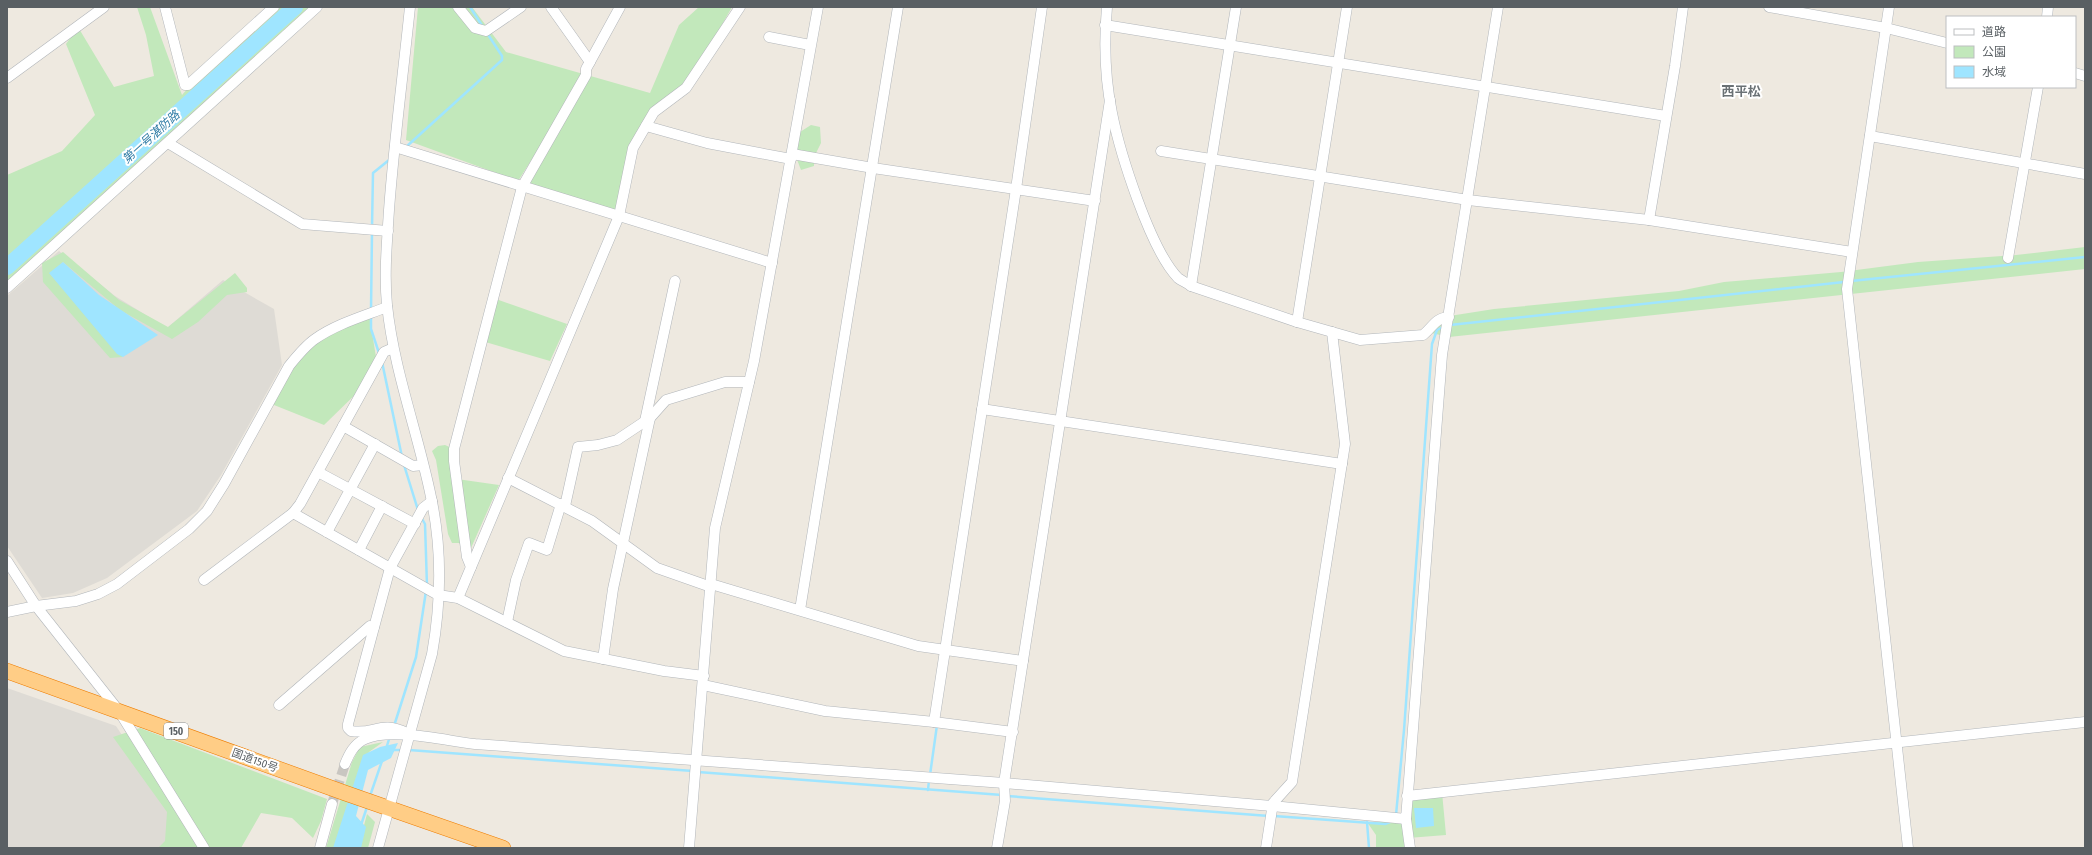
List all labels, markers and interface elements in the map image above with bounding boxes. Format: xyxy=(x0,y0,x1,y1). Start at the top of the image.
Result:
legend xyxy=(1946,16,2076,88)
text: 道路 xyxy=(1982,25,2006,39)
text: 公園 xyxy=(1982,45,2006,59)
text: 水域 xyxy=(1982,65,2006,79)
district label: 西平松 xyxy=(1721,84,1761,99)
water label: 第一号湛防路 xyxy=(120,107,183,166)
road number: 150 xyxy=(164,723,188,739)
street label: 国道150号 xyxy=(230,746,280,775)

